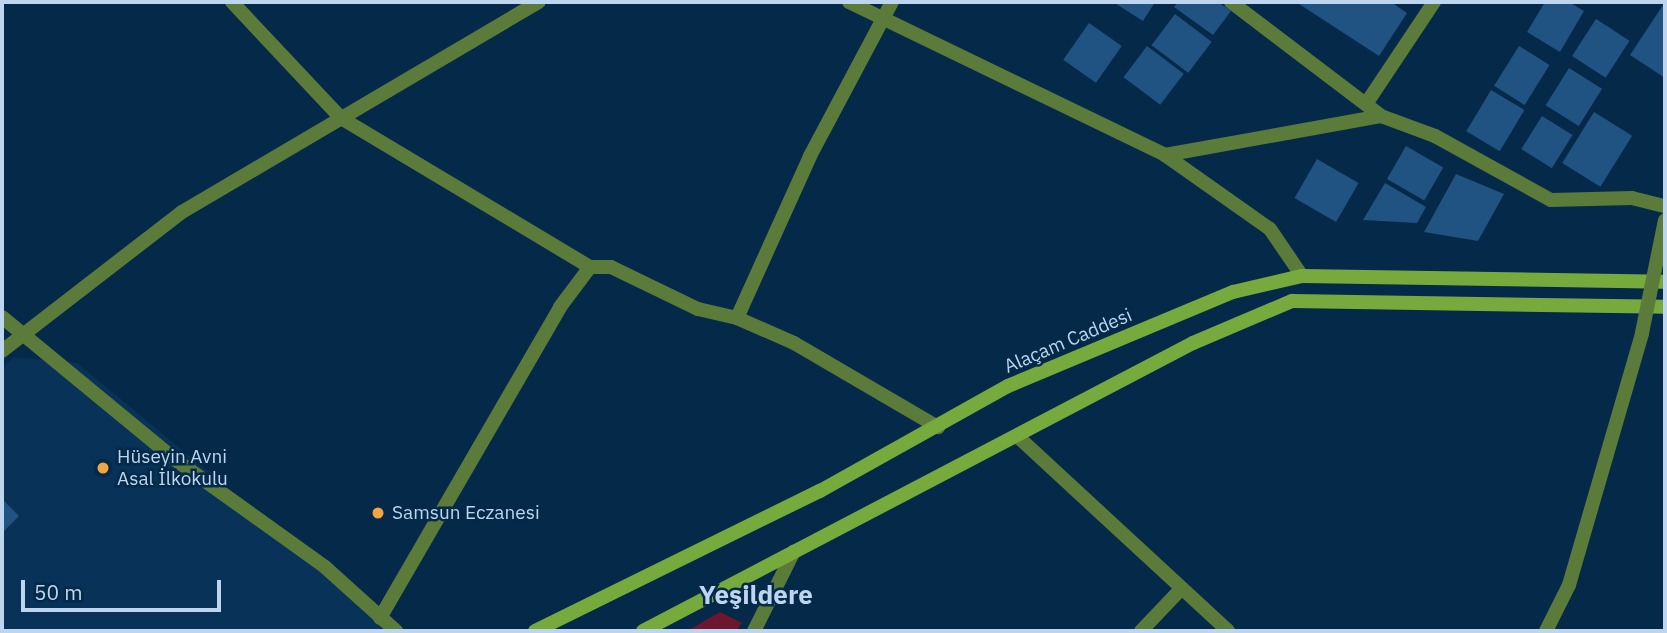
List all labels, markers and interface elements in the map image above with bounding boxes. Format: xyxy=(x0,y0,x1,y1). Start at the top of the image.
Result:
street label: Alaçam Caddesi xyxy=(1001,304,1135,378)
place label: Hüseyin Avni Asal İlkokulu xyxy=(117,446,228,490)
marker: Hüseyin Avni Asal İlkokulu xyxy=(95,460,111,476)
place label: Samsun Eczanesi xyxy=(392,502,540,524)
marker: Samsun Eczanesi xyxy=(370,505,386,521)
scale bar xyxy=(24,566,224,610)
text: 50 m xyxy=(34,578,83,606)
district label: Yeşildere xyxy=(699,579,813,611)

